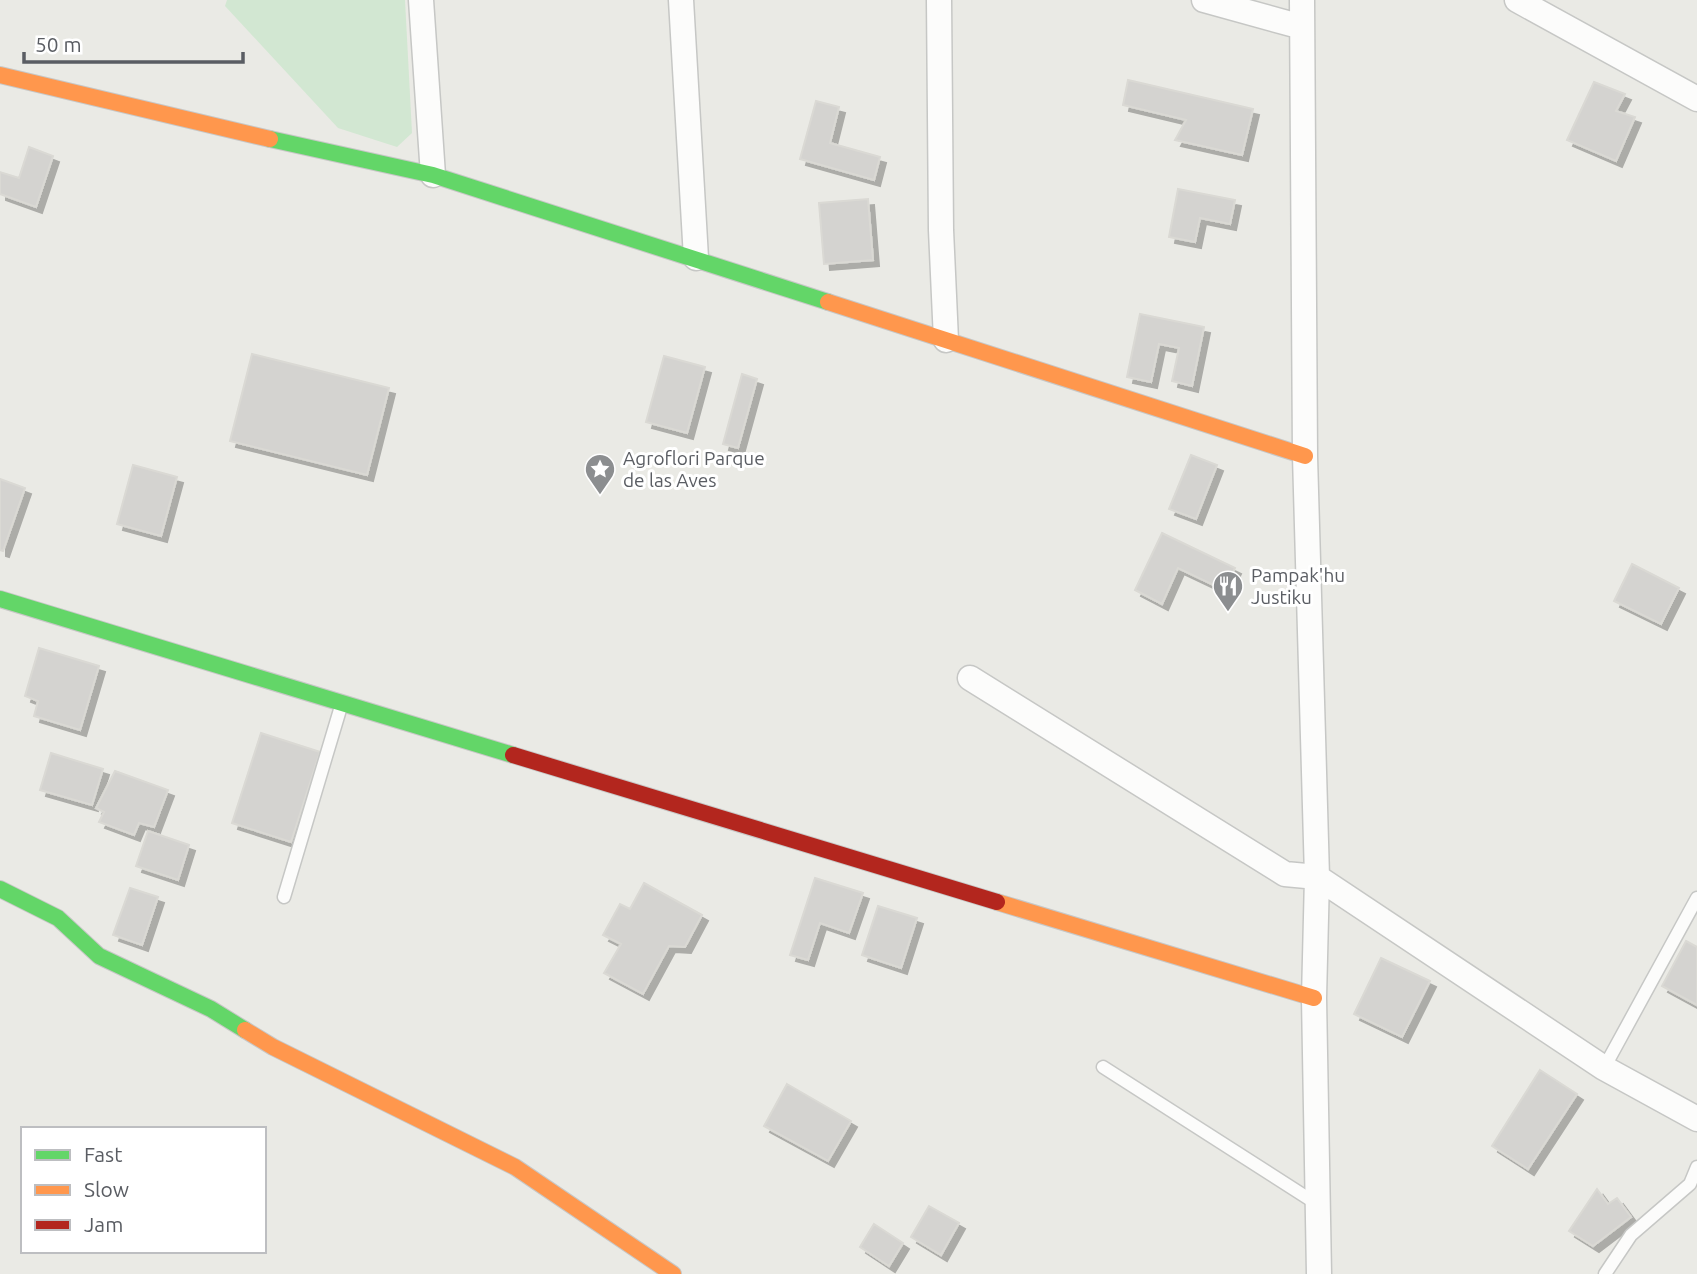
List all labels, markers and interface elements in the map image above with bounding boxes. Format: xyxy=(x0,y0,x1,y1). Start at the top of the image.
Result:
scale bar xyxy=(24,21,243,65)
text: 50 m xyxy=(35,32,82,56)
place label: Agroflori Parque de las Aves xyxy=(623,447,765,491)
place icon: Agroflori Parque de las Aves xyxy=(583,452,617,496)
place label: Pampak'hu Justiku xyxy=(1251,564,1345,608)
restaurant icon: Pampak'hu Justiku xyxy=(1211,569,1245,613)
legend xyxy=(21,1127,266,1253)
text: Fast xyxy=(84,1142,122,1166)
text: Slow xyxy=(84,1177,129,1201)
text: Jam xyxy=(84,1212,123,1236)

